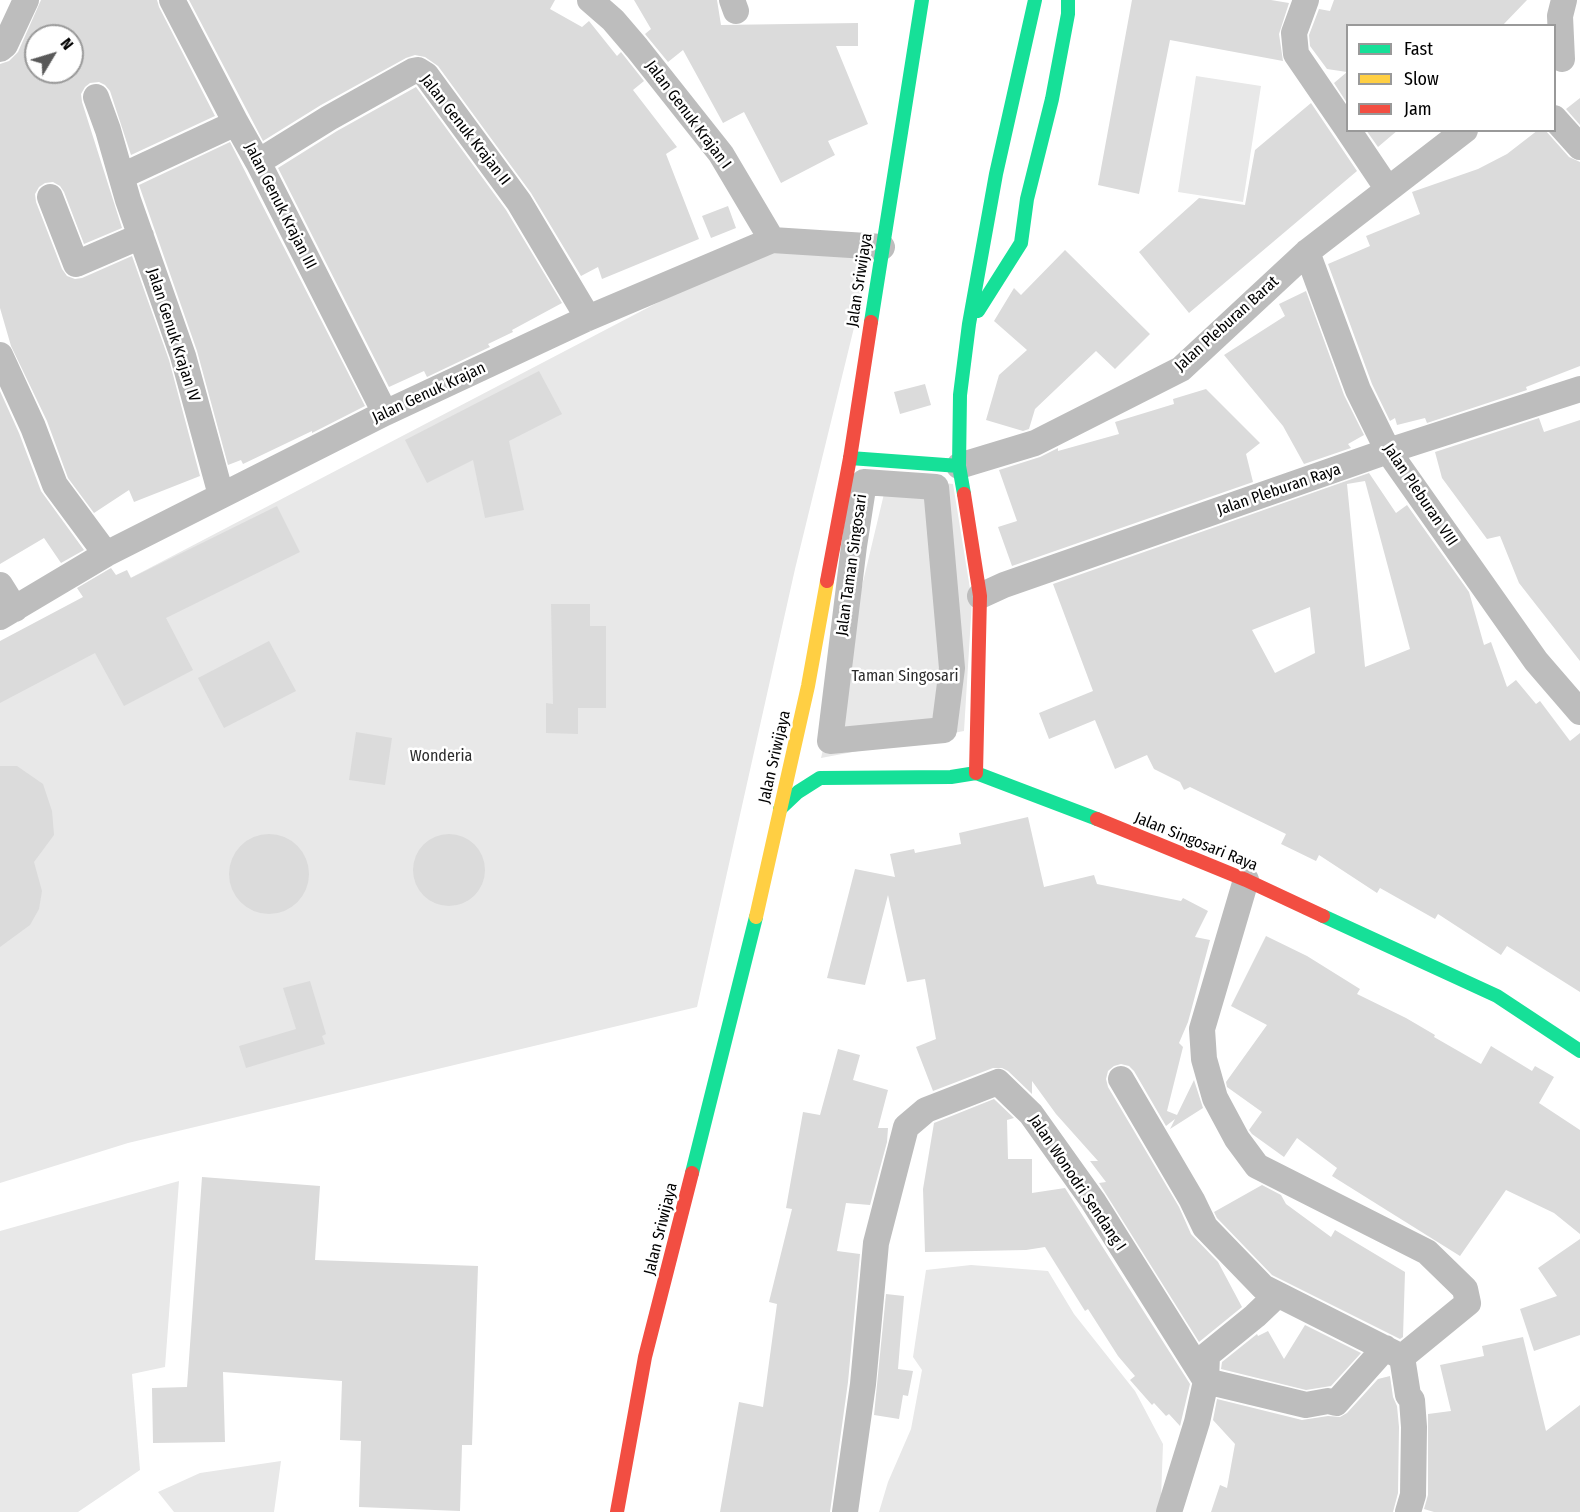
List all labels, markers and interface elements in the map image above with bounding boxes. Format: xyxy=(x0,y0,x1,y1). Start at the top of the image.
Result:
north arrow xyxy=(24,24,84,84)
legend xyxy=(1346,24,1556,132)
text: N xyxy=(57,34,77,53)
text: Fast xyxy=(1404,38,1433,60)
street label: Jalan Genuk Krajan I xyxy=(641,57,735,173)
text: Slow xyxy=(1404,68,1439,90)
street label: Jalan Genuk Krajan II xyxy=(416,71,514,189)
text: Jam xyxy=(1404,98,1432,120)
street label: Jalan Genuk Krajan III xyxy=(240,140,320,272)
street label: Jalan Sriwijaya xyxy=(843,232,877,328)
street label: Jalan Genuk Krajan IV xyxy=(142,266,204,404)
street label: Jalan Pleburan Barat xyxy=(1171,272,1283,376)
street label: Jalan Genuk Krajan xyxy=(369,358,489,428)
street label: Jalan Pleburan VIII xyxy=(1379,440,1461,550)
street label: Jalan Pleburan Raya xyxy=(1215,460,1343,520)
street label: Jalan Taman Singosari xyxy=(833,493,871,637)
park label: Taman Singosari xyxy=(851,667,959,687)
street label: Jalan Sriwijaya xyxy=(755,709,795,805)
park label: Wonderia xyxy=(410,747,472,767)
street label: Jalan Singosari Raya xyxy=(1132,809,1260,875)
street label: Jalan Wonodri Sendang I xyxy=(1024,1111,1130,1255)
street label: Jalan Sriwijaya xyxy=(640,1181,682,1277)

